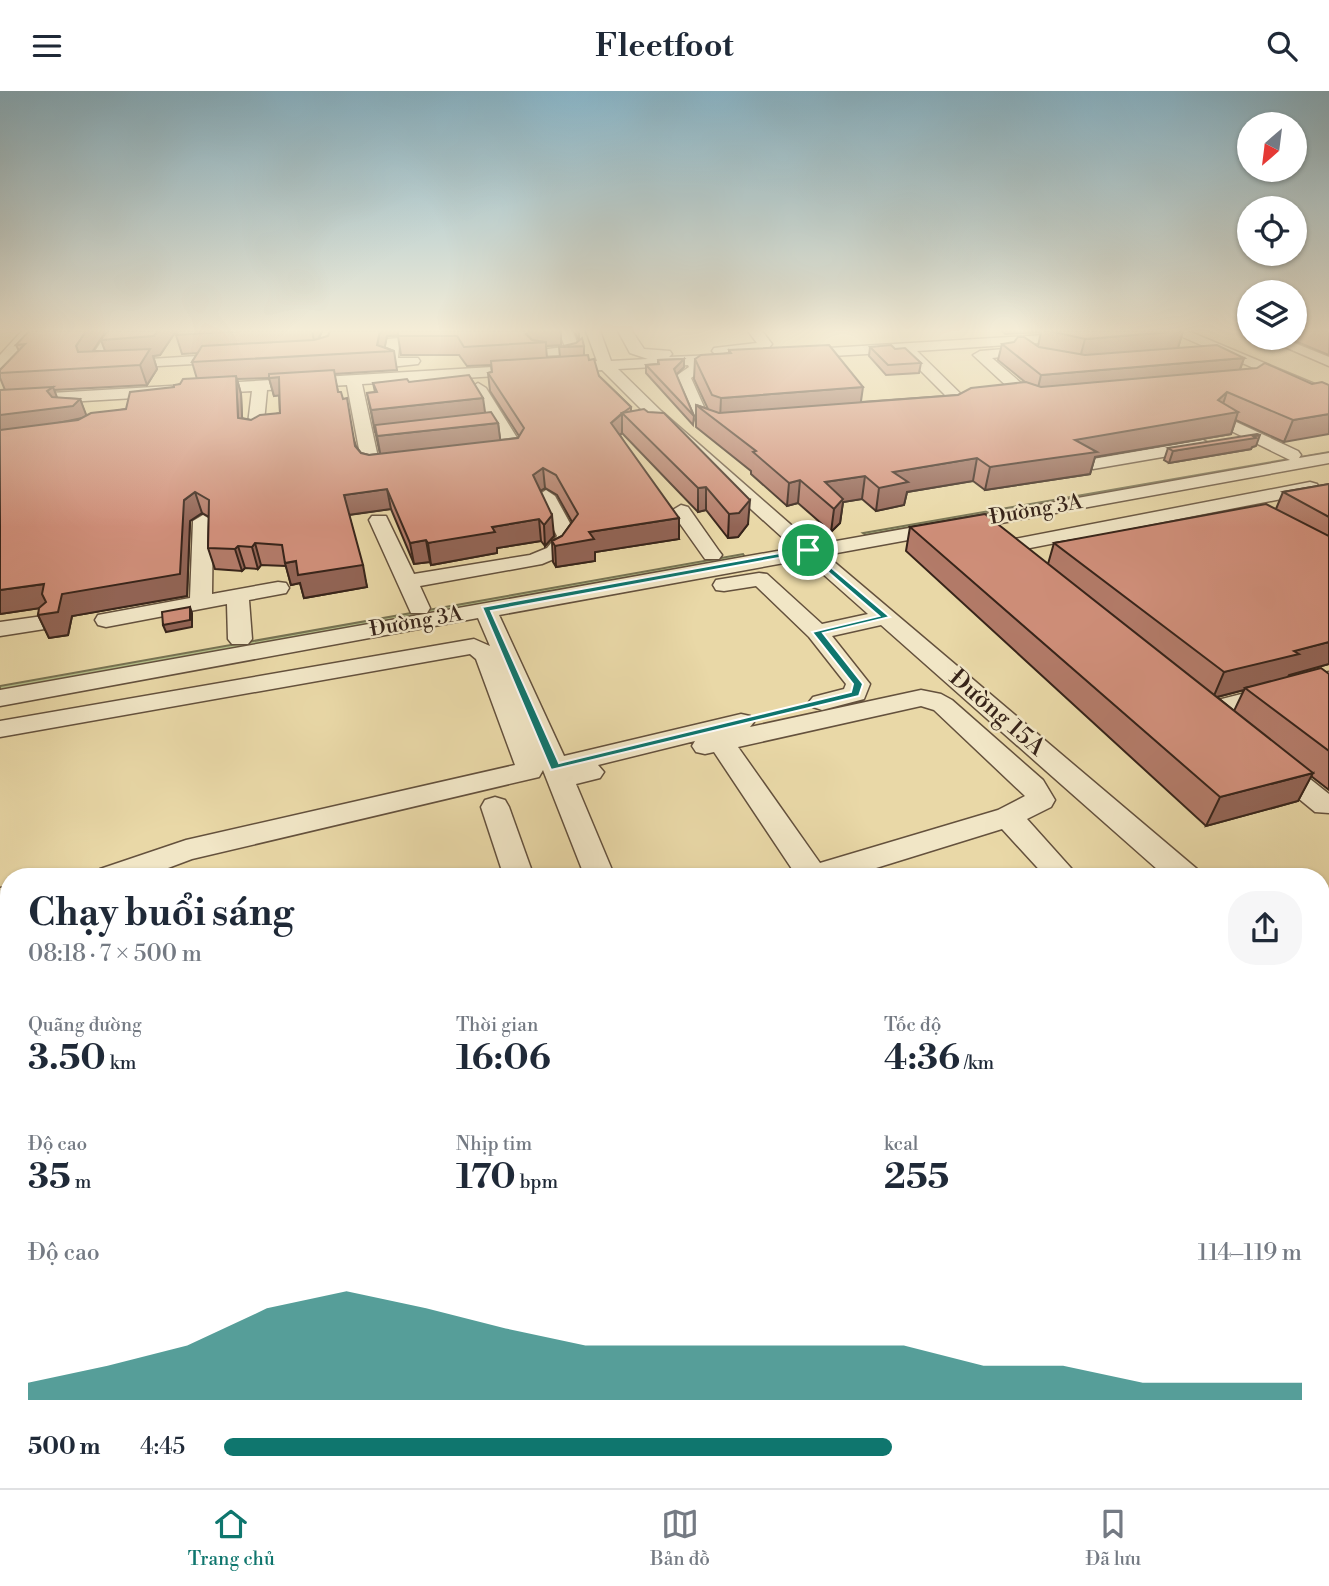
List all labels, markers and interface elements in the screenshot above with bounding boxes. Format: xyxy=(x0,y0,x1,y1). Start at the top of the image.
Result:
text: Fleetfoot xyxy=(595,26,734,66)
icon: menu xyxy=(28,27,66,65)
icon: search xyxy=(1263,27,1301,65)
north arrow xyxy=(1237,112,1307,182)
map controls xyxy=(1237,112,1307,350)
button: locate xyxy=(1237,196,1307,266)
button: layers xyxy=(1237,280,1307,350)
street label: Đường 3A xyxy=(988,489,1085,531)
pin xyxy=(778,520,838,580)
icon: arrive xyxy=(789,531,827,569)
street label: Đường 3A xyxy=(368,601,465,643)
street label: Đường 15A xyxy=(943,663,1052,763)
text: Chạy buổi sáng xyxy=(28,890,294,937)
button: share xyxy=(1228,891,1302,965)
text: 08:18 · 7 × 500 m xyxy=(28,940,202,968)
text: Quãng đường xyxy=(28,1013,142,1037)
text: Thời gian xyxy=(456,1013,538,1037)
text: Tốc độ xyxy=(884,1013,941,1037)
text: 3.50 xyxy=(28,1037,106,1080)
text: 16:06 xyxy=(456,1037,551,1080)
text: 4:36 xyxy=(884,1037,960,1080)
text: km xyxy=(106,1051,136,1075)
text: /km xyxy=(960,1051,994,1075)
text: Độ cao xyxy=(28,1132,87,1156)
text: Nhịp tim xyxy=(456,1132,532,1156)
text: kcal xyxy=(884,1132,918,1156)
text: 35 xyxy=(28,1156,71,1199)
text: 170 xyxy=(456,1156,516,1199)
text: 255 xyxy=(884,1156,949,1199)
text: m xyxy=(71,1170,91,1194)
text: bpm xyxy=(516,1170,558,1194)
text: Độ cao xyxy=(28,1239,100,1267)
text: 114–119 m xyxy=(1198,1239,1302,1267)
text: 500 m xyxy=(28,1433,100,1461)
text: 4:45 xyxy=(140,1433,185,1461)
tab: Trang chủ xyxy=(188,1505,275,1571)
tab: Bản đồ xyxy=(650,1505,710,1571)
tab: Đã lưu xyxy=(1086,1505,1141,1571)

